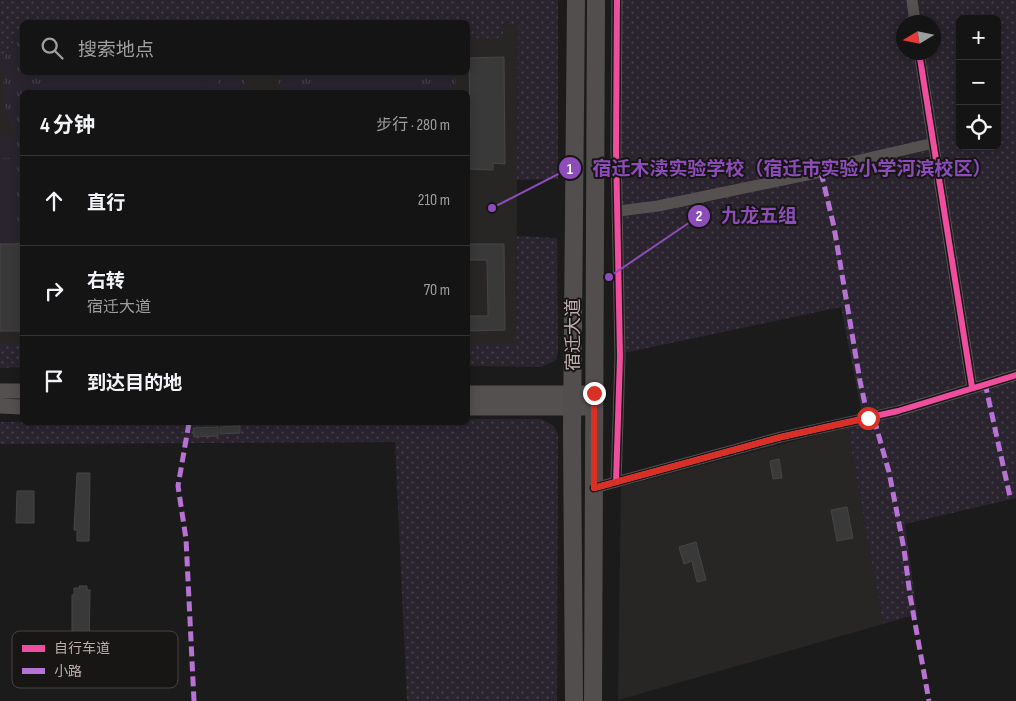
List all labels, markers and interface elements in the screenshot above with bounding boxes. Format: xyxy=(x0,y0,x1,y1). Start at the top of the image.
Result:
north arrow xyxy=(896,15,941,60)
map controls xyxy=(956,15,1001,150)
button: + xyxy=(956,15,1001,60)
search box xyxy=(20,20,470,75)
icon: search xyxy=(38,34,66,62)
text: 搜索地点 xyxy=(78,39,154,62)
button: − xyxy=(956,60,1001,105)
button: locate xyxy=(956,105,1001,150)
text: 4 分钟 xyxy=(40,113,95,138)
text: 步行 · 280 m xyxy=(376,116,450,135)
callout: 宿迁木渎实验学校（宿迁市实验小学河滨校区） xyxy=(558,151,1002,185)
text: 宿迁木渎实验学校（宿迁市实验小学河滨校区） xyxy=(592,158,992,181)
text: 1 xyxy=(567,160,573,179)
icon: ahead xyxy=(40,187,68,215)
text: 210 m xyxy=(418,191,450,210)
text: 直行 xyxy=(87,192,125,215)
callout: 九龙五组 xyxy=(686,199,807,233)
text: 九龙五组 xyxy=(721,205,797,228)
text: 2 xyxy=(696,207,702,226)
text: 右转 xyxy=(87,270,125,293)
icon: right xyxy=(40,277,68,305)
text: 70 m xyxy=(424,281,450,300)
text: 宿迁大道 xyxy=(87,298,151,317)
street label: 宿迁大道 xyxy=(563,299,584,371)
icon: arrive xyxy=(40,367,68,395)
text: 到达目的地 xyxy=(87,372,182,395)
route end xyxy=(583,382,606,405)
route start xyxy=(857,407,880,430)
legend xyxy=(12,631,178,688)
text: 自行车道 xyxy=(54,640,110,657)
text: 小路 xyxy=(54,663,82,680)

